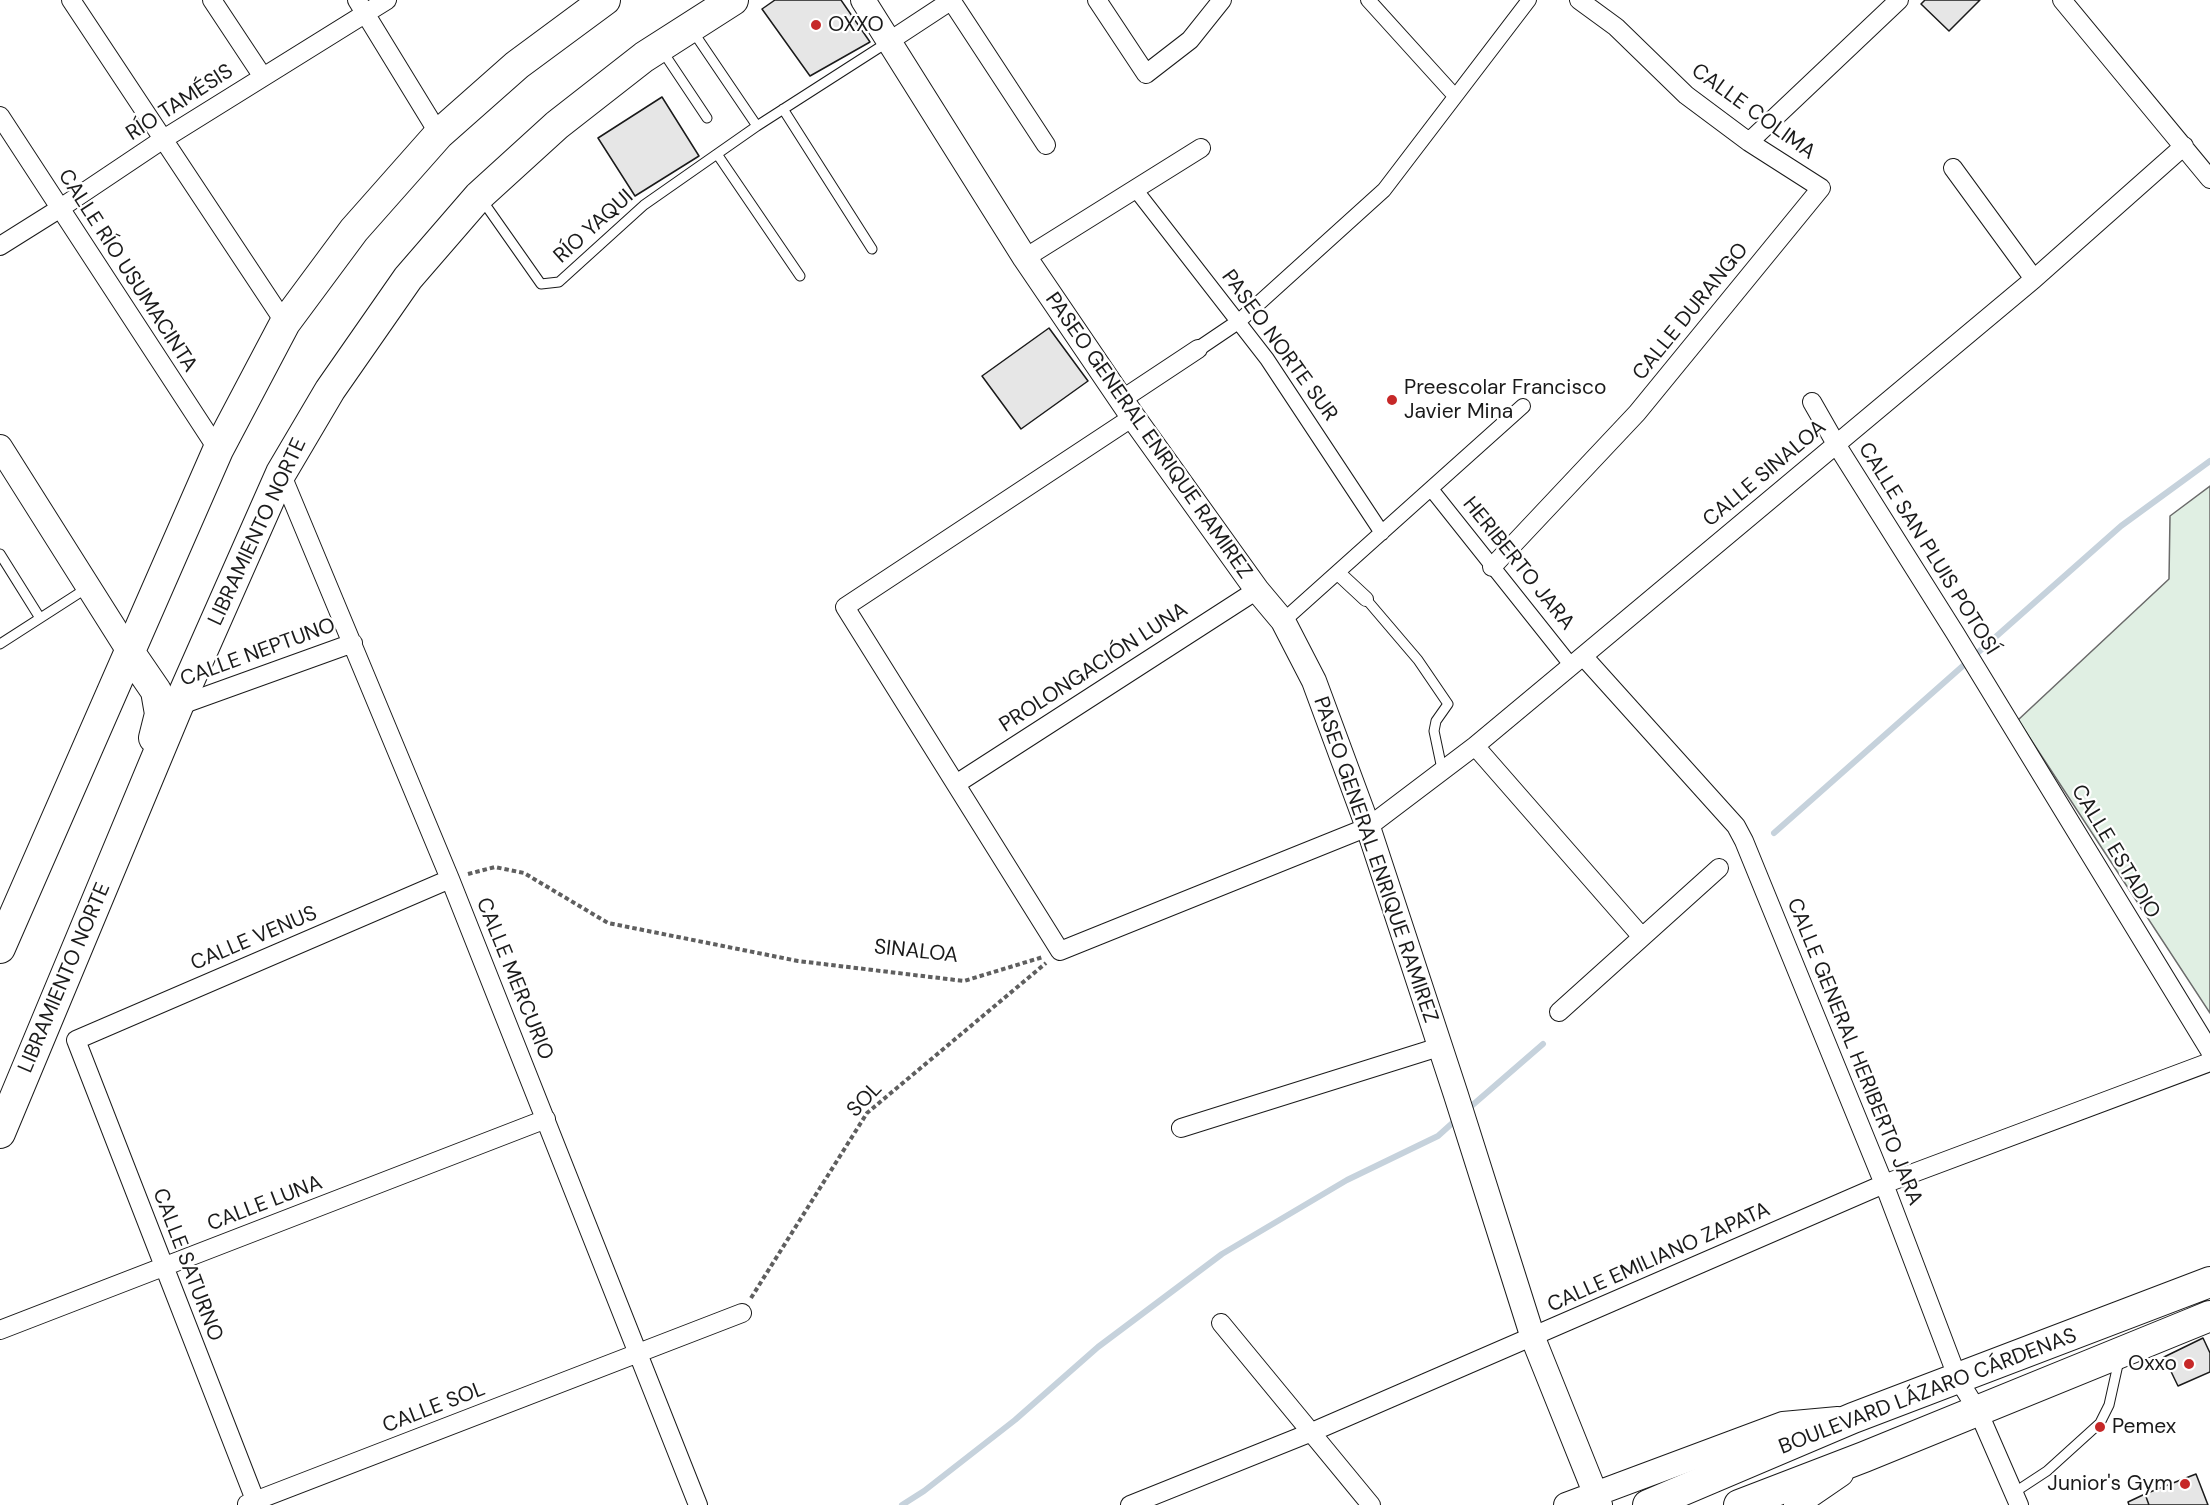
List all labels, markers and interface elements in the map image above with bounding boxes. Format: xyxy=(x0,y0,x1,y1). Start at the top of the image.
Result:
place label: OXXO xyxy=(828,12,884,38)
marker: OXXO xyxy=(809,18,823,32)
street label: RÍO TAMÉSIS xyxy=(122,59,238,147)
street label: CALLE COLIMA xyxy=(1686,59,1820,165)
street label: CALLE RÍO USUMACINTA xyxy=(52,165,202,377)
street label: RÍO YAQUI xyxy=(549,185,639,269)
street label: CALLE DURANGO xyxy=(1628,238,1754,386)
street label: PASEO NORTE SUR xyxy=(1216,265,1342,427)
street label: PASEO GENERAL ENRIQUE RAMIREZ xyxy=(1039,288,1257,584)
place label: Preescolar Francisco Javier Mina xyxy=(1404,375,1606,425)
marker: Preescolar Francisco Javier Mina xyxy=(1385,393,1399,407)
street label: CALLE SINALOA xyxy=(1698,415,1832,533)
street label: LIBRAMIENTO NORTE xyxy=(204,434,312,630)
street label: CALLE SAN PLUIS POTOSÍ xyxy=(1852,438,2004,660)
street label: HERIBERTO JARA xyxy=(1457,492,1579,636)
street label: PROLONGACIÓN LUNA xyxy=(995,598,1193,738)
street label: CALLE NEPTUNO xyxy=(177,613,339,693)
street label: PASEO GENERAL ENRIQUE RAMIREZ xyxy=(1307,694,1443,1026)
street label: CALLE ESTADIO xyxy=(2065,781,2165,923)
street label: LIBRAMIENTO NORTE xyxy=(14,879,116,1077)
street label: CALLE MERCURIO xyxy=(470,894,558,1064)
street label: CALLE GENERAL HERIBERTO JARA xyxy=(1781,895,1927,1209)
street label: CALLE VENUS xyxy=(187,901,321,977)
street label: SINALOA xyxy=(873,935,959,969)
street label: SOL xyxy=(842,1077,888,1123)
street label: CALLE LUNA xyxy=(204,1171,326,1237)
street label: CALLE SATURNO xyxy=(146,1185,228,1345)
street label: CALLE EMILIANO ZAPATA xyxy=(1544,1197,1774,1319)
street label: BOULEVARD LÁZARO CÁRDENAS xyxy=(1776,1323,2080,1461)
place label: Oxxo xyxy=(2128,1351,2177,1377)
marker: Oxxo xyxy=(2182,1357,2196,1371)
street label: CALLE SOL xyxy=(379,1377,489,1439)
place label: Pemex xyxy=(2112,1414,2176,1440)
marker: Pemex xyxy=(2093,1420,2107,1434)
place label: Junior's Gym xyxy=(2047,1471,2173,1497)
marker: Junior's Gym xyxy=(2178,1477,2192,1491)

